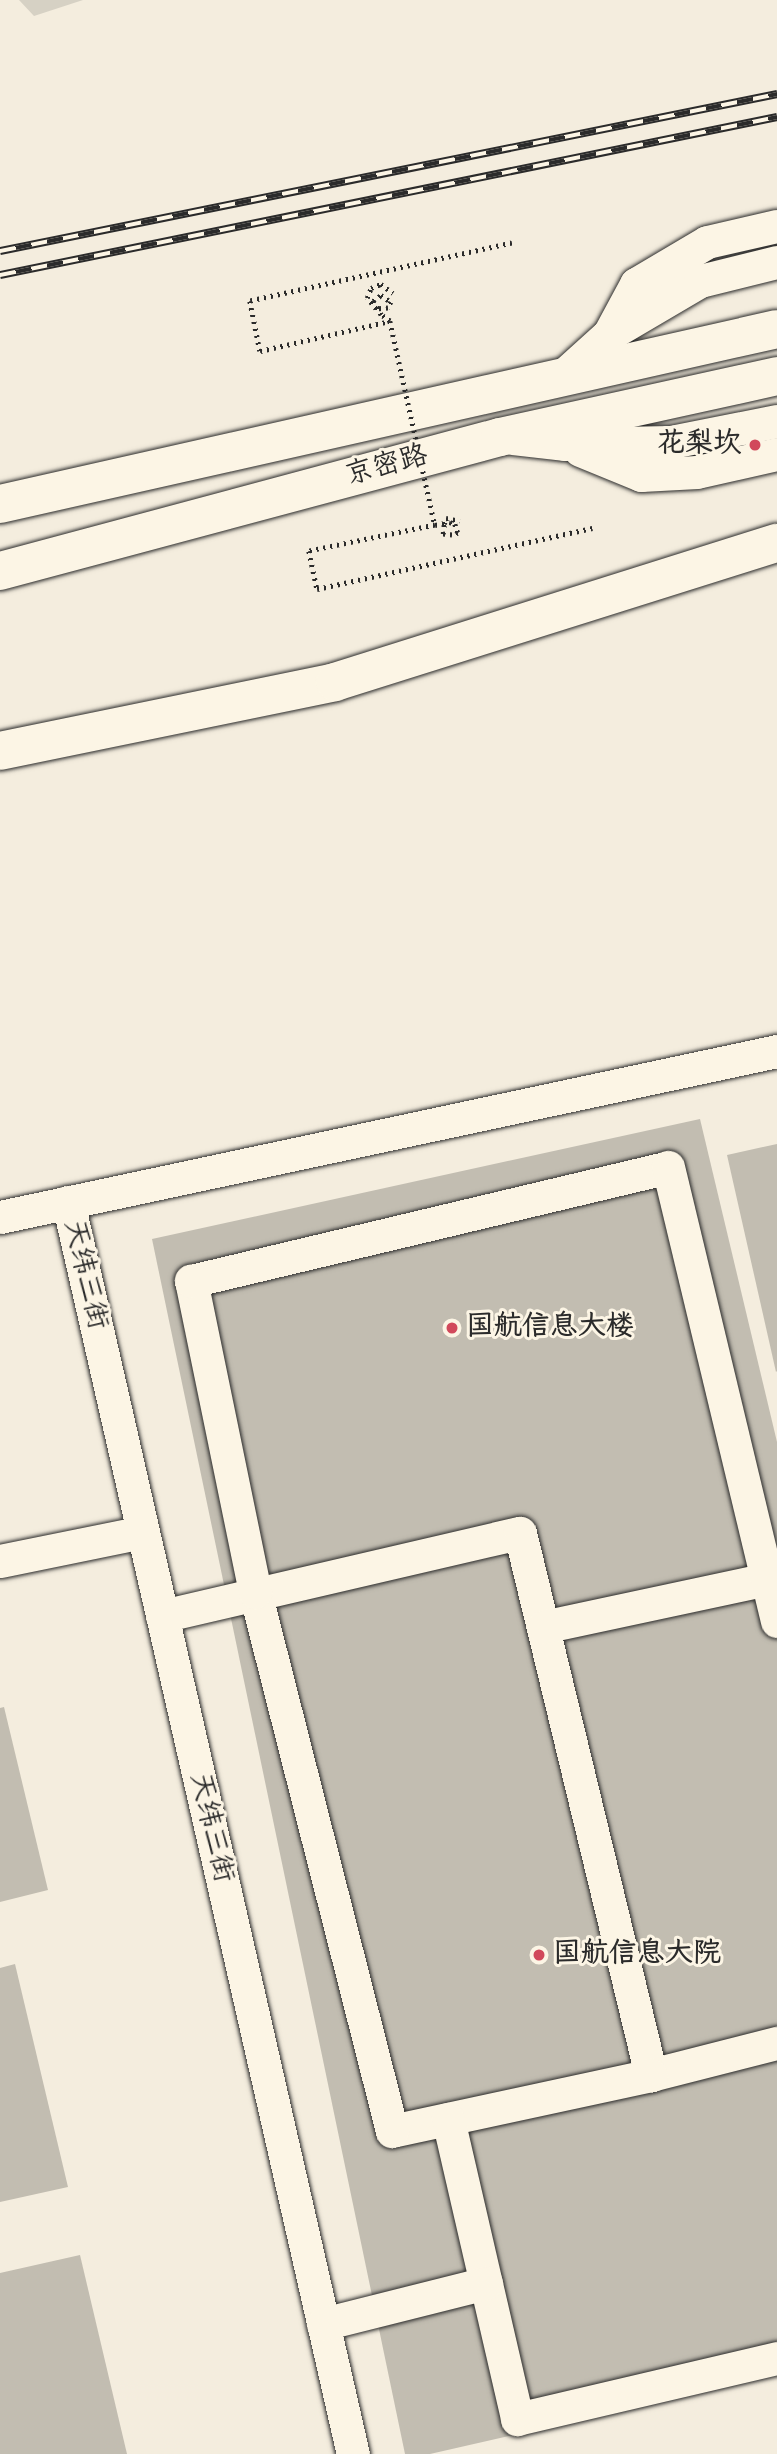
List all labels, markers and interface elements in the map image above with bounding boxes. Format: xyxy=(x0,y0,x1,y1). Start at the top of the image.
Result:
place label: 花梨坎 xyxy=(657,428,741,462)
marker: 花梨坎 xyxy=(747,437,763,453)
street label: 京密路 xyxy=(342,440,432,494)
street label: 天纬三街 xyxy=(55,1217,113,1333)
place label: 国航信息大楼 xyxy=(466,1311,634,1345)
marker: 国航信息大楼 xyxy=(444,1320,460,1336)
street label: 天纬三街 xyxy=(181,1770,239,1886)
place label: 国航信息大院 xyxy=(553,1938,721,1972)
marker: 国航信息大院 xyxy=(531,1947,547,1963)

